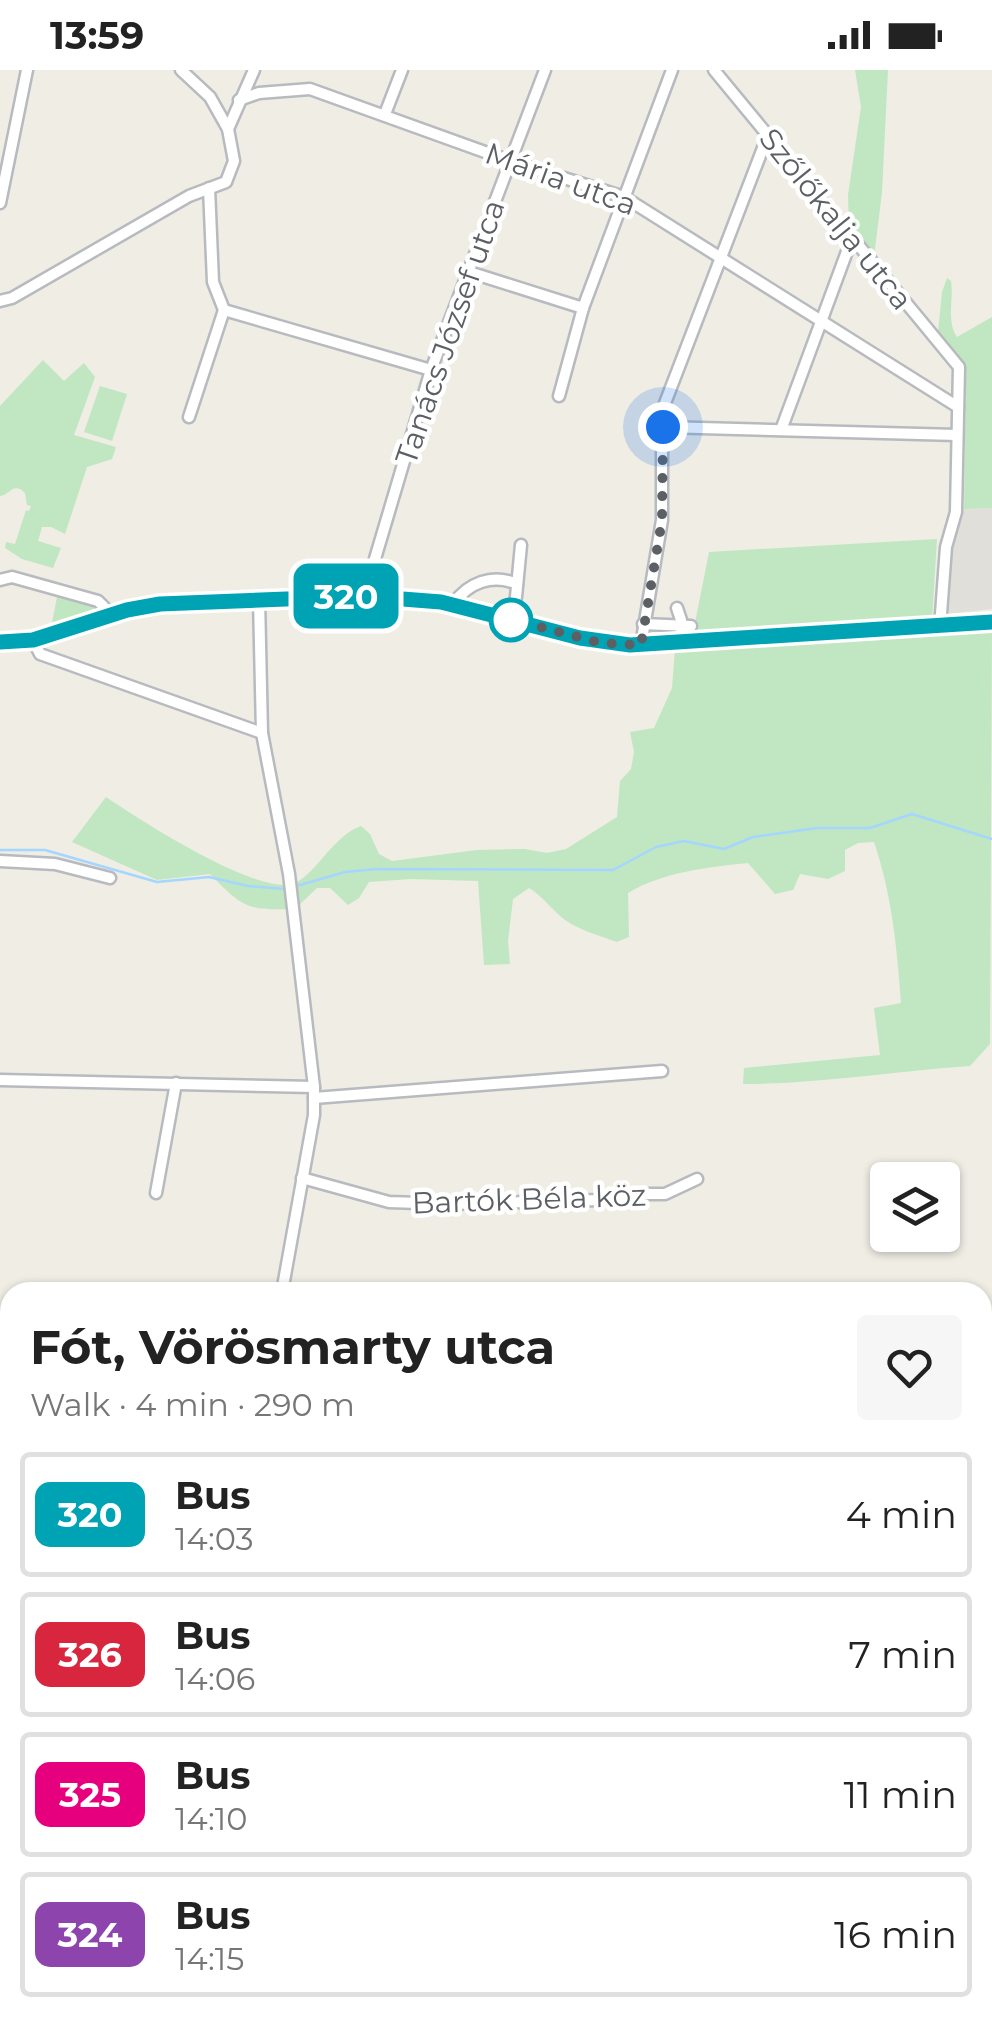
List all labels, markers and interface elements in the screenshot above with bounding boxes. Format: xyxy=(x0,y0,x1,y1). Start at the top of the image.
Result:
text: 13:59 xyxy=(50,12,144,59)
street label: Szőlőkalja utca xyxy=(752,121,920,317)
street label: Mária utca xyxy=(480,135,642,223)
street label: Tanács József utca xyxy=(387,195,513,469)
your location xyxy=(638,402,688,452)
line badge: 320 xyxy=(288,564,404,628)
text: 320 xyxy=(314,575,378,618)
unlabelled marker xyxy=(490,599,532,641)
map controls xyxy=(870,1162,960,1252)
button: layers xyxy=(870,1162,960,1252)
street label: Bartók Béla köz xyxy=(411,1176,647,1222)
button: heart xyxy=(857,1315,962,1420)
text: Fót, Vörösmarty utca xyxy=(30,1318,555,1376)
text: Walk · 4 min · 290 m xyxy=(30,1385,355,1424)
text: Bus xyxy=(175,1472,250,1519)
text: 4 min xyxy=(846,1491,957,1538)
text: 320 xyxy=(58,1493,122,1536)
text: 14:03 xyxy=(175,1519,254,1558)
text: Bus xyxy=(175,1612,250,1659)
text: 7 min xyxy=(848,1631,957,1678)
text: 326 xyxy=(58,1633,122,1676)
text: 14:06 xyxy=(175,1659,255,1698)
text: Bus xyxy=(175,1752,250,1799)
text: 11 min xyxy=(843,1771,957,1818)
text: 325 xyxy=(59,1773,121,1816)
text: 14:10 xyxy=(175,1799,247,1838)
text: Bus xyxy=(175,1892,250,1939)
text: 16 min xyxy=(834,1911,957,1958)
text: 324 xyxy=(58,1913,122,1956)
text: 14:15 xyxy=(175,1939,244,1978)

